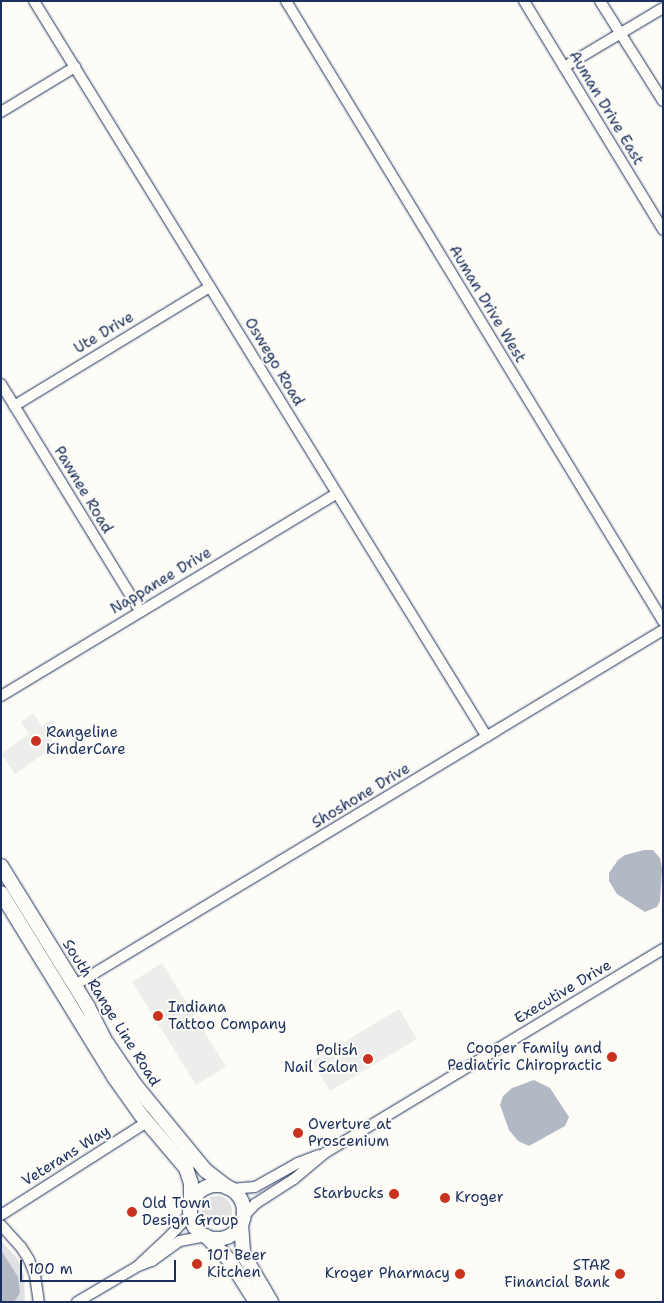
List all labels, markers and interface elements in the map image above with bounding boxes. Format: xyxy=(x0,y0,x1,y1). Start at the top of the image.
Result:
street label: Auman Drive East xyxy=(565,48,647,168)
street label: Auman Drive West xyxy=(445,242,529,366)
street label: Ute Drive xyxy=(71,308,137,358)
street label: Oswego Road xyxy=(241,315,307,409)
street label: Pawnee Road xyxy=(50,443,116,537)
street label: Nappanee Drive xyxy=(107,544,215,618)
place label: Rangeline KinderCare xyxy=(46,723,126,758)
marker: Rangeline KinderCare xyxy=(30,735,42,747)
street label: Shoshone Drive xyxy=(309,760,413,832)
street label: South Range Line Road xyxy=(58,936,164,1090)
street label: Executive Drive xyxy=(511,956,615,1028)
place label: Indiana Tattoo Company xyxy=(168,998,286,1033)
marker: Indiana Tattoo Company xyxy=(152,1010,164,1022)
place label: Cooper Family and Pediatric Chiropractic xyxy=(447,1039,602,1074)
place label: Polish Nail Salon xyxy=(284,1041,358,1076)
marker: Cooper Family and Pediatric Chiropractic xyxy=(606,1051,618,1063)
marker: Polish Nail Salon xyxy=(362,1053,374,1065)
place label: Overture at Proscenium xyxy=(308,1115,392,1150)
street label: Veterans Way xyxy=(19,1122,113,1190)
marker: Overture at Proscenium xyxy=(292,1127,304,1139)
place label: Starbucks xyxy=(313,1185,384,1203)
marker: Starbucks xyxy=(388,1188,400,1200)
place label: Kroger xyxy=(455,1189,504,1207)
marker: Kroger xyxy=(439,1192,451,1204)
place label: Old Town Design Group xyxy=(142,1194,238,1229)
marker: Old Town Design Group xyxy=(126,1206,138,1218)
place label: 101 Beer Kitchen xyxy=(207,1246,267,1281)
scale bar xyxy=(22,1250,179,1282)
place label: STAR Financial Bank xyxy=(504,1256,610,1291)
marker: 101 Beer Kitchen xyxy=(191,1258,203,1270)
text: 100 m xyxy=(28,1259,73,1279)
place label: Kroger Pharmacy xyxy=(325,1265,450,1283)
marker: Kroger Pharmacy xyxy=(454,1268,466,1280)
marker: STAR Financial Bank xyxy=(614,1268,626,1280)

